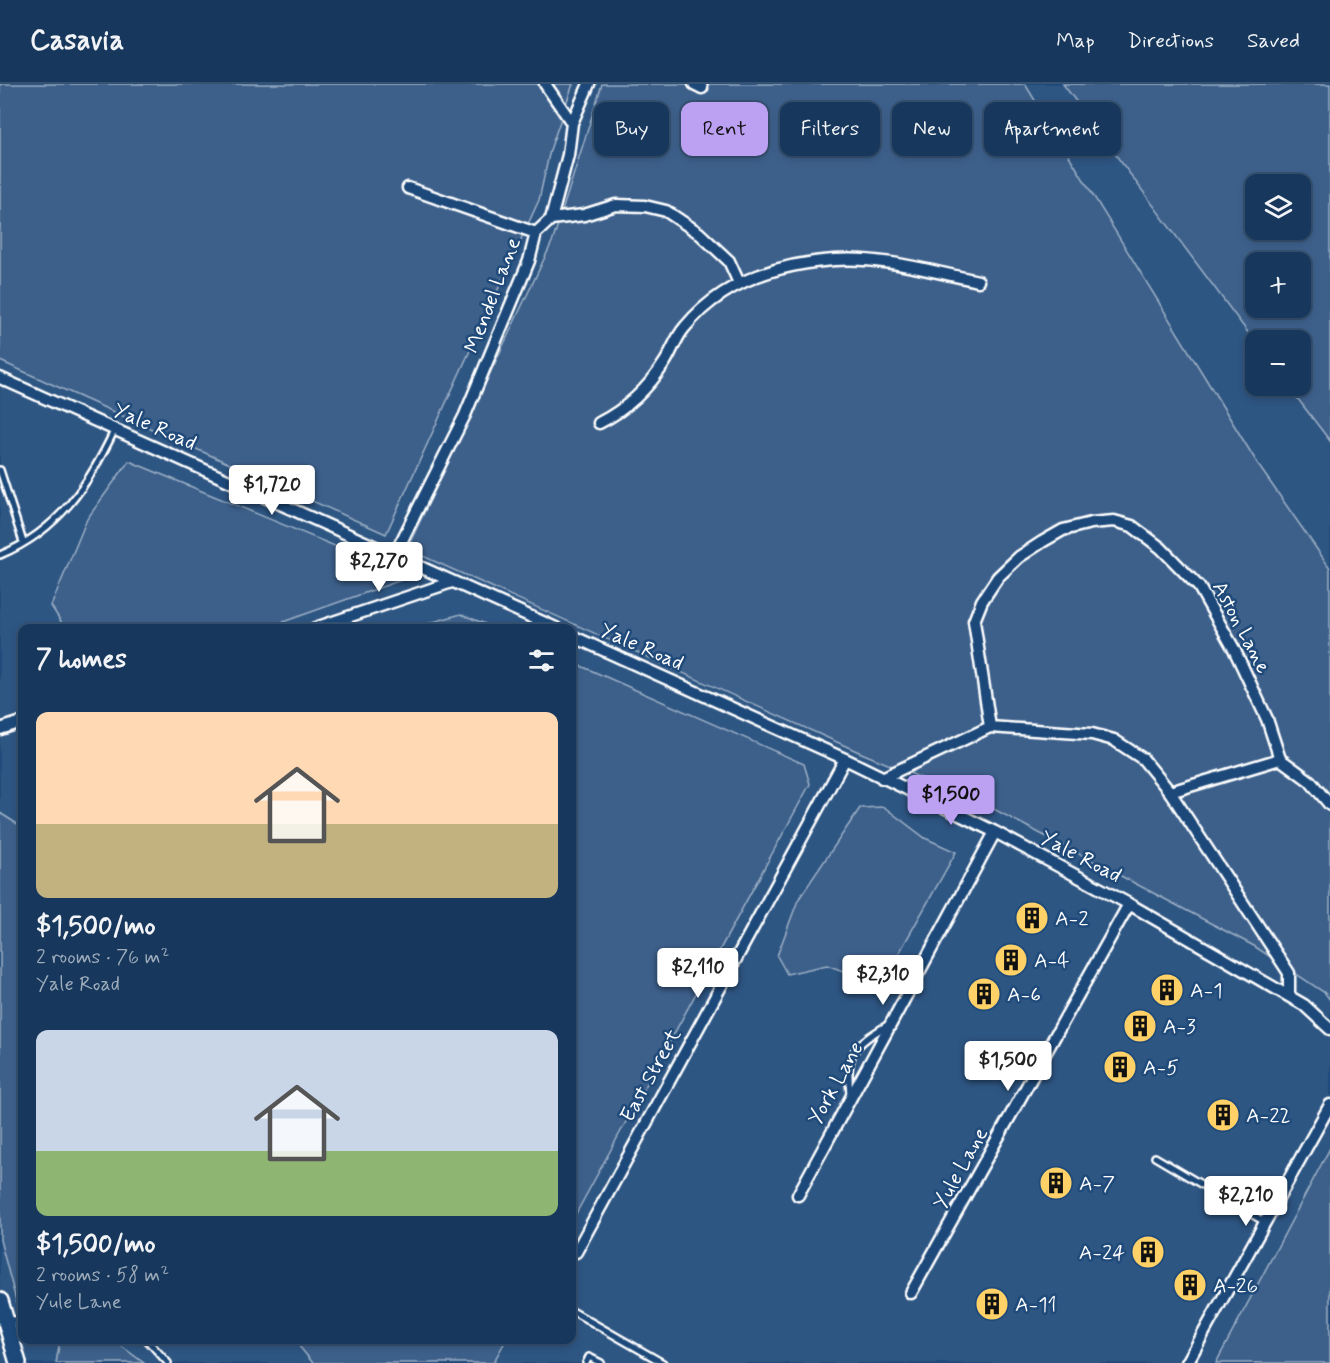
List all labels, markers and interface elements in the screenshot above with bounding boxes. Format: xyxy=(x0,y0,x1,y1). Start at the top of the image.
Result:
text: Casavia xyxy=(30,23,124,60)
text: Map xyxy=(1056,27,1095,55)
text: Directions xyxy=(1128,27,1214,55)
text: Saved xyxy=(1247,27,1300,55)
chip: Buy xyxy=(594,102,669,156)
chip: Rent xyxy=(681,102,768,156)
chip: Filters xyxy=(780,102,880,156)
chip: New xyxy=(892,102,972,156)
chip: Apartment xyxy=(984,102,1121,156)
map controls xyxy=(1245,174,1311,396)
button: layers xyxy=(1245,174,1311,240)
street label: Mendel Lane xyxy=(458,233,528,357)
button: + xyxy=(1245,252,1311,318)
button: − xyxy=(1245,330,1311,396)
street label: Yale Road xyxy=(109,396,201,458)
pin: $1,720 xyxy=(223,465,321,516)
text: $1,720 xyxy=(243,471,301,498)
pin: $2,270 xyxy=(330,542,428,593)
text: $2,270 xyxy=(350,548,408,575)
street label: Aston Lane xyxy=(1205,576,1277,679)
street label: Yale Road xyxy=(596,616,688,678)
text: 7 homes xyxy=(36,643,127,677)
icon: filters xyxy=(525,644,558,677)
icon: home xyxy=(243,751,351,859)
pin: $1,500 xyxy=(902,775,1000,826)
text: $1,500 xyxy=(922,781,980,808)
street label: Yale Road xyxy=(1035,824,1126,890)
building icon: A-2 xyxy=(1014,900,1050,936)
place label: A-2 xyxy=(1055,905,1088,933)
text: $1,500/mo xyxy=(36,910,156,944)
building icon: A-4 xyxy=(993,942,1029,978)
text: 2 rooms · 76 m² xyxy=(36,944,169,971)
place label: A-4 xyxy=(1034,947,1069,975)
pin: $2,110 xyxy=(649,948,747,999)
text: $2,110 xyxy=(671,954,725,981)
pin: $2,310 xyxy=(834,955,932,1006)
text: $2,310 xyxy=(856,961,910,988)
text: Yale Road xyxy=(36,971,120,998)
building icon: A-1 xyxy=(1149,972,1185,1008)
building icon: A-6 xyxy=(966,976,1002,1012)
place label: A-1 xyxy=(1190,977,1223,1005)
place label: A-6 xyxy=(1007,981,1041,1009)
building icon: A-3 xyxy=(1122,1008,1158,1044)
place label: A-3 xyxy=(1163,1013,1196,1041)
street label: East Street xyxy=(614,1023,688,1127)
street label: York Lane xyxy=(802,1037,870,1130)
pin: $1,500 xyxy=(959,1041,1057,1092)
text: $1,500 xyxy=(979,1047,1037,1074)
building icon: A-5 xyxy=(1102,1049,1138,1085)
place label: A-5 xyxy=(1143,1054,1179,1082)
icon: home xyxy=(243,1069,351,1177)
building icon: A-22 xyxy=(1205,1097,1241,1133)
place label: A-22 xyxy=(1246,1102,1291,1130)
street label: Yule Lane xyxy=(927,1122,995,1215)
building icon: A-7 xyxy=(1038,1165,1074,1201)
place label: A-7 xyxy=(1079,1170,1115,1198)
pin: $2,210 xyxy=(1197,1176,1295,1227)
text: $2,210 xyxy=(1218,1182,1274,1209)
text: $1,500/mo xyxy=(36,1228,156,1262)
building icon: A-24 xyxy=(1130,1234,1166,1270)
place label: A-24 xyxy=(1079,1239,1125,1267)
text: 2 rooms · 58 m² xyxy=(36,1262,169,1289)
building icon: A-26 xyxy=(1172,1267,1208,1303)
place label: A-26 xyxy=(1213,1272,1258,1300)
building icon: A-11 xyxy=(974,1286,1010,1322)
text: Yule Lane xyxy=(36,1289,122,1316)
place label: A-11 xyxy=(1015,1291,1057,1319)

